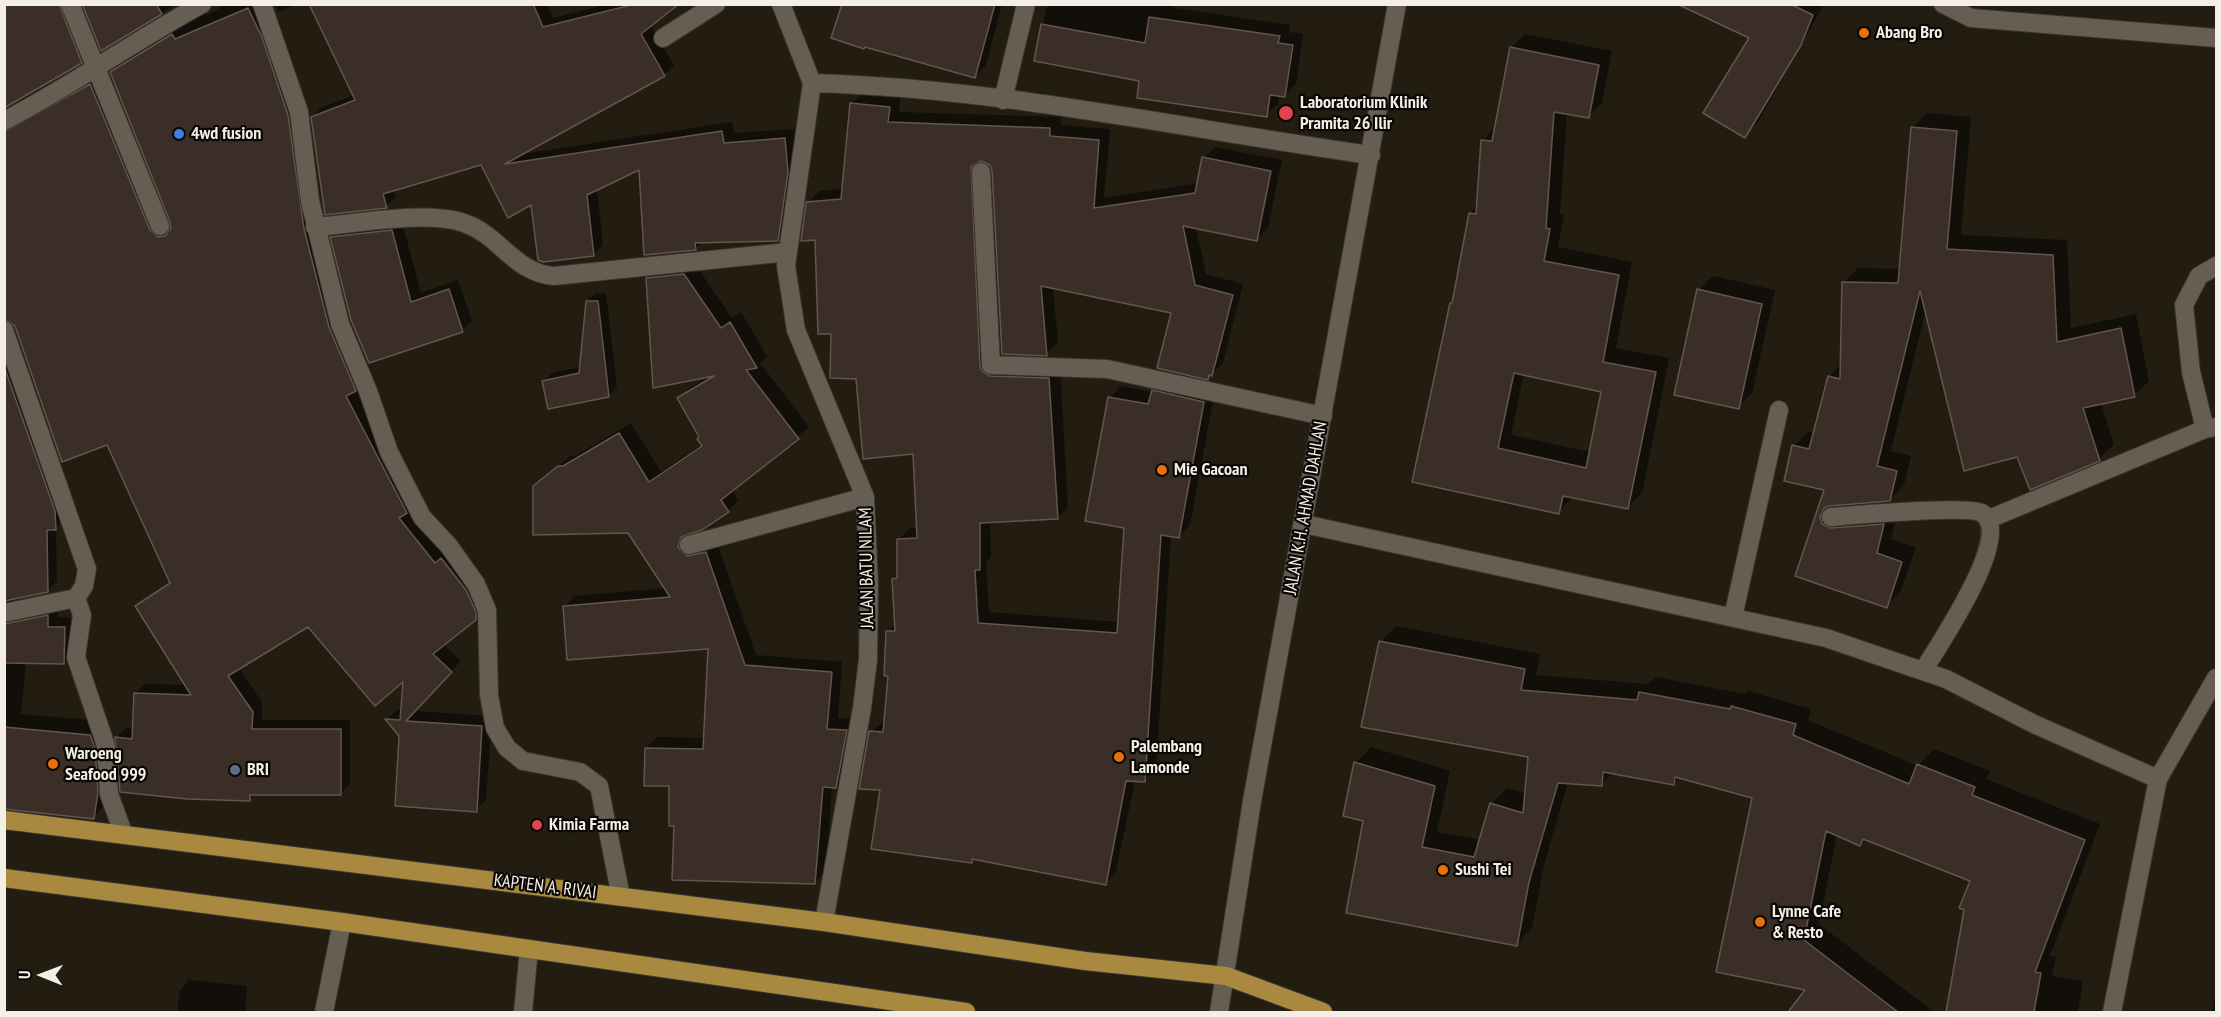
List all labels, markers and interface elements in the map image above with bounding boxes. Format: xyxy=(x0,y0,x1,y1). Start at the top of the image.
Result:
place label: Abang Bro xyxy=(1876,22,1942,44)
marker: Abang Bro xyxy=(1857,26,1871,40)
place label: Laboratorium Klinik Pramita 26 Ilir xyxy=(1300,92,1427,134)
marker: Laboratorium Klinik Pramita 26 Ilir xyxy=(1277,104,1295,122)
place label: 4wd fusion xyxy=(191,123,261,145)
marker: 4wd fusion xyxy=(172,127,186,141)
street label: JALAN K.H. AHMAD DAHLAN xyxy=(1280,420,1332,596)
place label: Mie Gacoan xyxy=(1174,459,1247,481)
marker: Mie Gacoan xyxy=(1155,463,1169,477)
street label: JALAN BATU NILAM xyxy=(855,507,879,629)
place label: Palembang Lamonde xyxy=(1131,736,1202,778)
place label: Waroeng Seafood 999 xyxy=(65,743,146,786)
marker: Palembang Lamonde xyxy=(1112,750,1126,764)
marker: Waroeng Seafood 999 xyxy=(46,757,60,771)
place label: BRI xyxy=(247,759,269,781)
marker: BRI xyxy=(228,763,242,777)
place label: Kimia Farma xyxy=(549,814,629,836)
marker: Kimia Farma xyxy=(530,818,544,832)
place label: Sushi Tei xyxy=(1455,859,1511,881)
marker: Sushi Tei xyxy=(1436,863,1450,877)
street label: KAPTEN A. RIVAI xyxy=(492,870,598,904)
place label: Lynne Cafe & Resto xyxy=(1772,901,1841,944)
marker: Lynne Cafe & Resto xyxy=(1753,915,1767,929)
north arrow xyxy=(12,945,72,1005)
text: U xyxy=(14,970,34,979)

